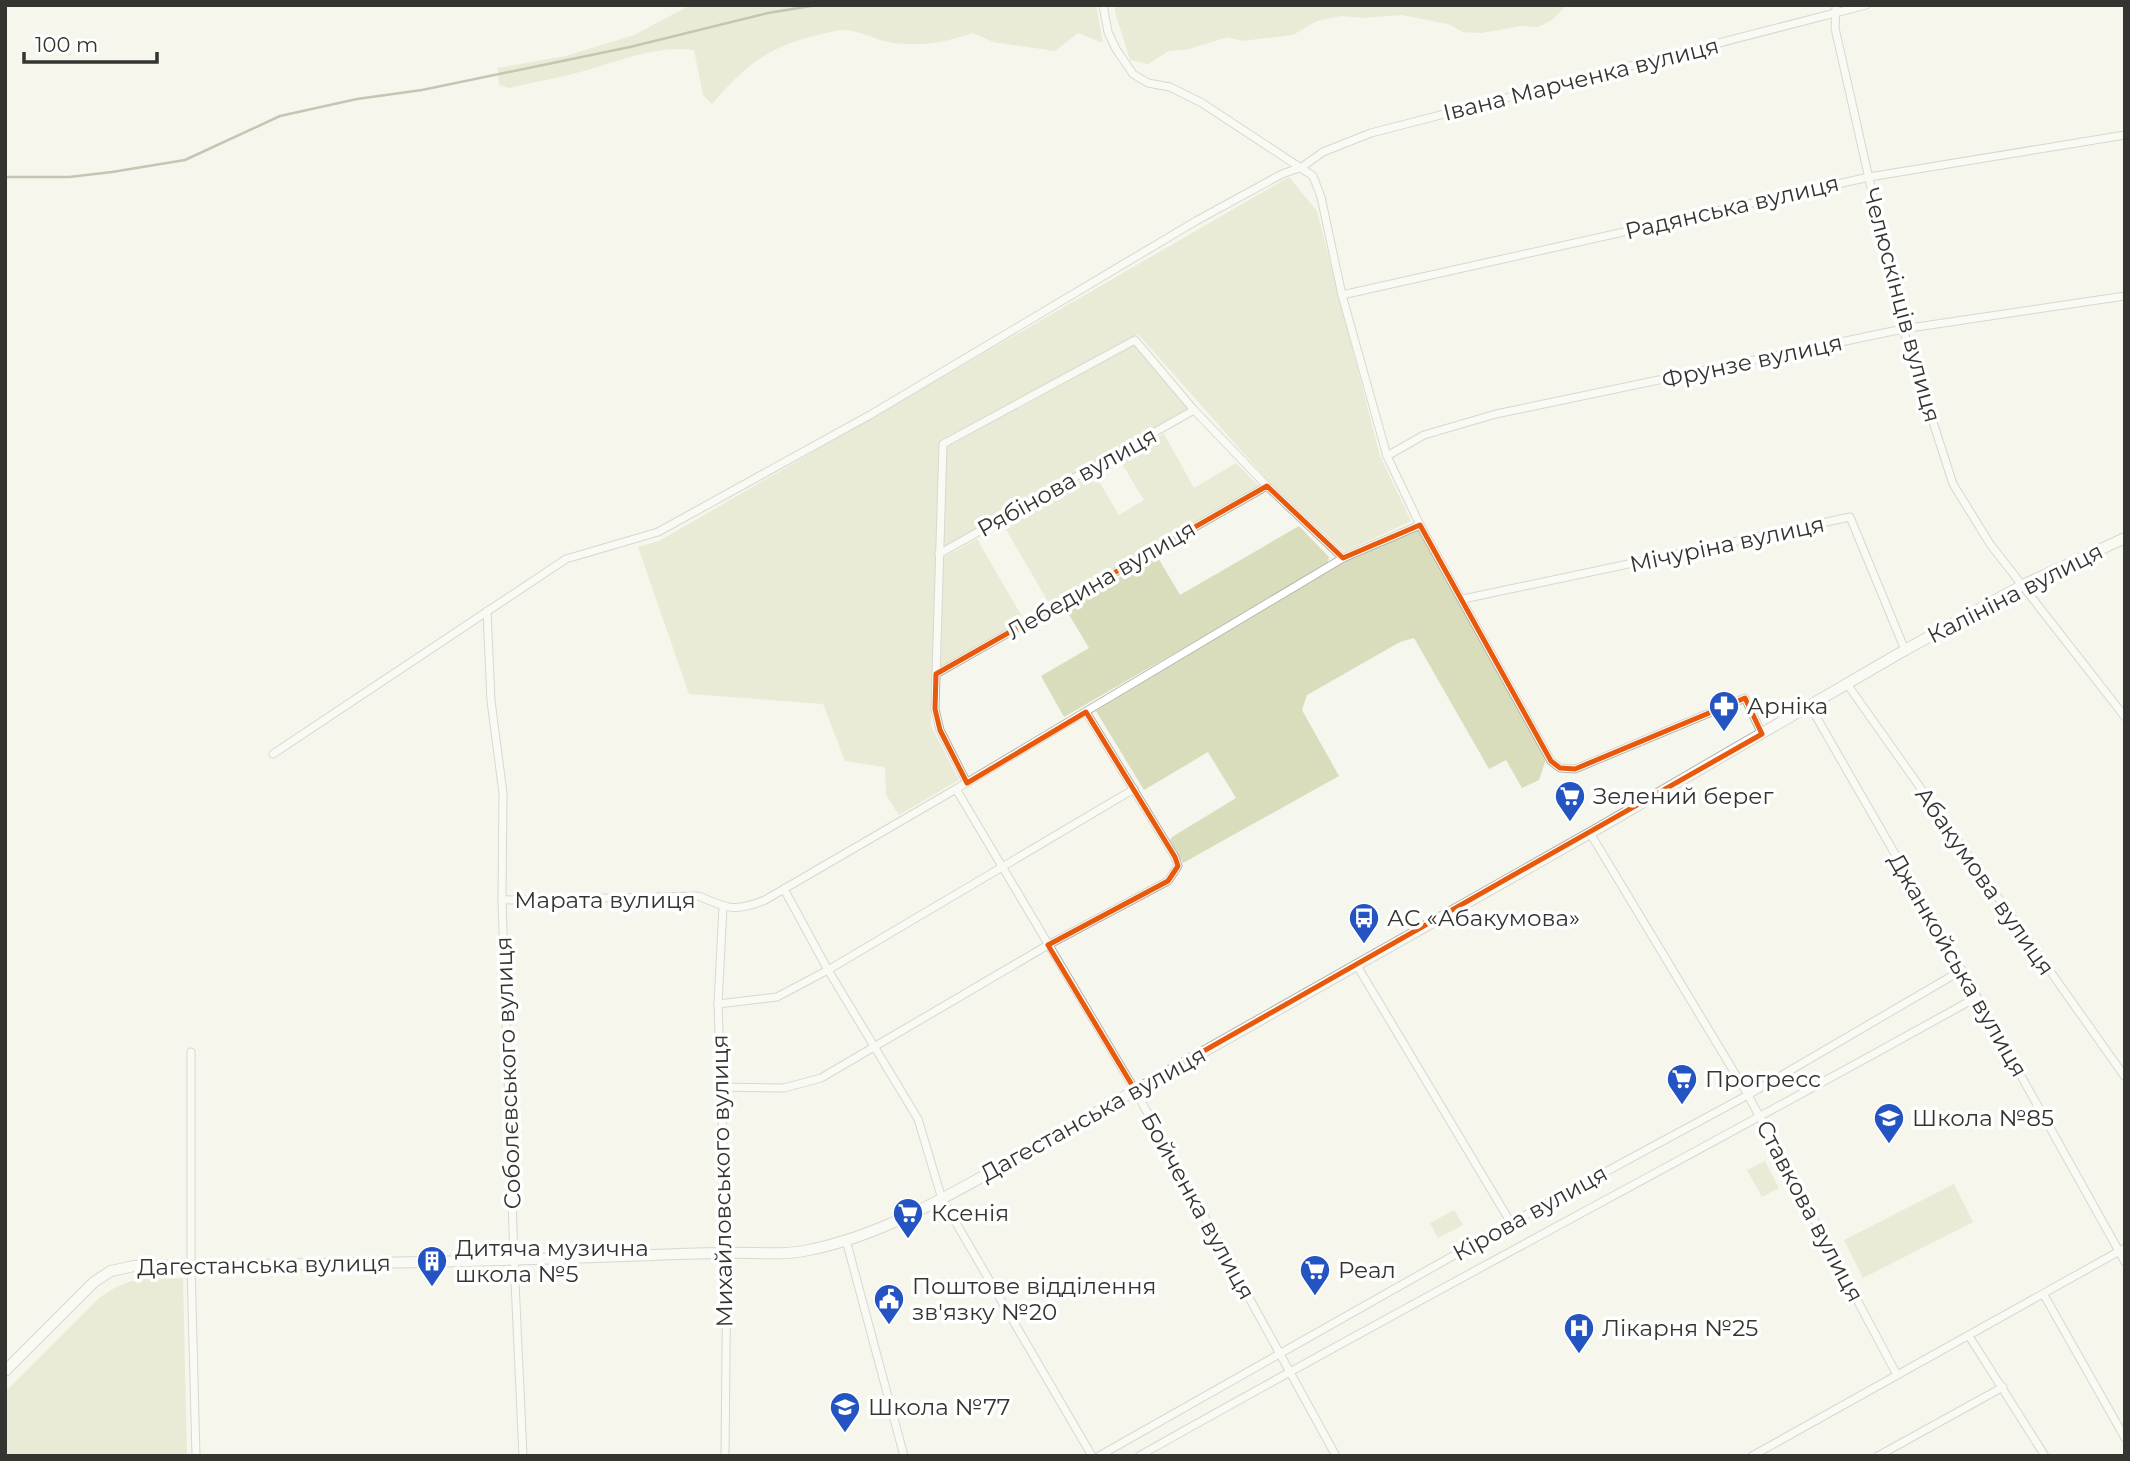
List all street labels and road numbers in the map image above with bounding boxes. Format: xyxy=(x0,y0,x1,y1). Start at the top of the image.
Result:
street label: Івана Марченка вулиця xyxy=(1440,31,1722,127)
street label: Радянська вулиця xyxy=(1622,169,1842,245)
street label: Челюскінців вулиця xyxy=(1857,185,1947,425)
street label: Фрунзе вулиця xyxy=(1659,328,1845,394)
street label: Рябінова вулиця xyxy=(972,421,1162,543)
street label: Мічуріна вулиця xyxy=(1627,510,1827,578)
street label: Лебедина вулиця xyxy=(1002,515,1200,645)
street label: Калініна вулиця xyxy=(1923,537,2107,649)
street label: Абакумова вулиця xyxy=(1909,781,2061,981)
street label: Джанкойська вулиця xyxy=(1882,848,2034,1082)
street label: Марата вулиця xyxy=(514,886,696,914)
street label: Соболєвського вулиця xyxy=(489,936,527,1210)
street label: Михайловського вулиця xyxy=(705,1034,739,1328)
street label: Дагестанська вулиця xyxy=(975,1040,1211,1188)
street label: Бойченка вулиця xyxy=(1135,1108,1261,1304)
street label: Ставкова вулиця xyxy=(1750,1115,1870,1307)
street label: Кірова вулиця xyxy=(1448,1159,1612,1267)
street label: Дагестанська вулиця xyxy=(137,1249,391,1281)

